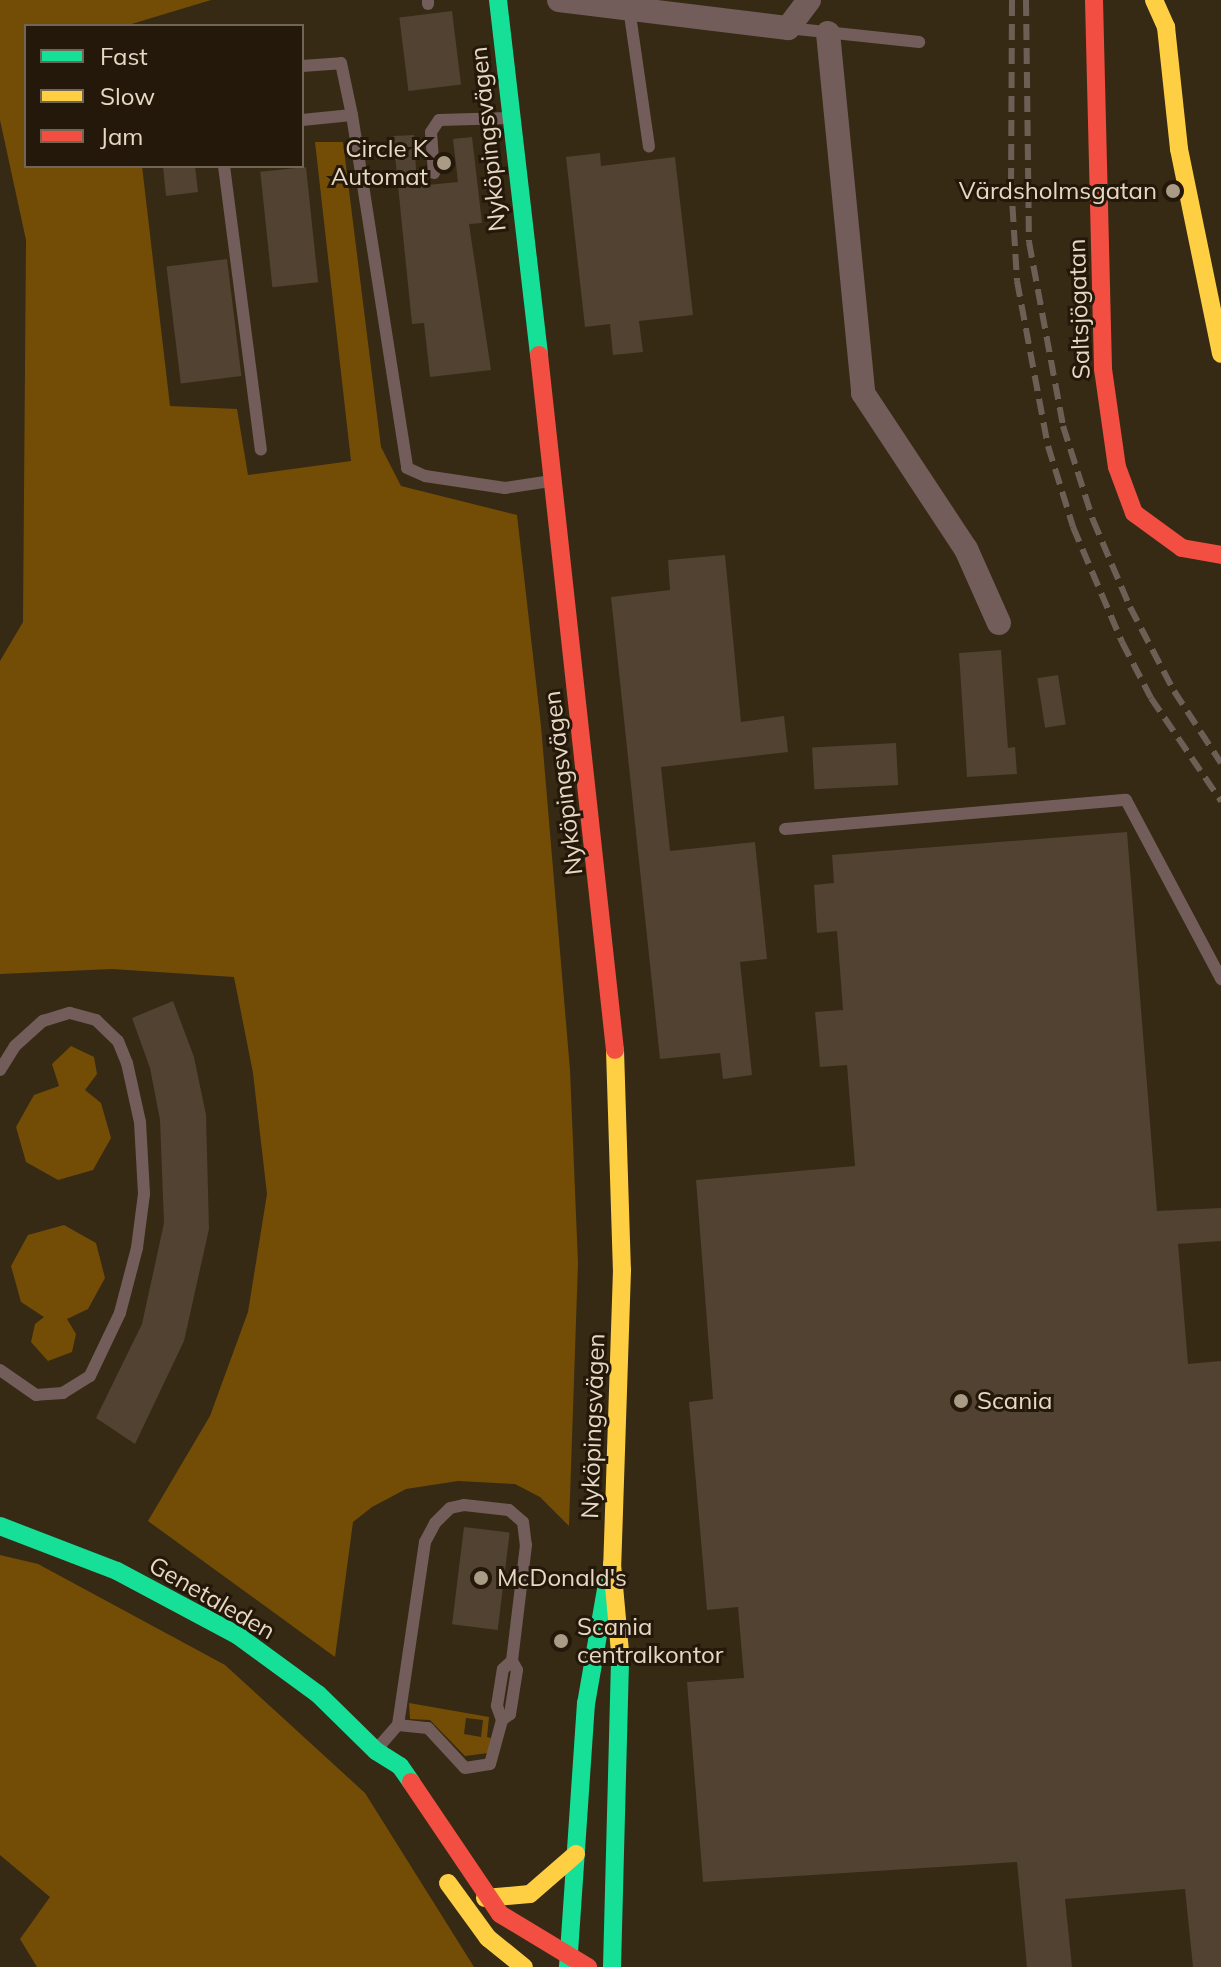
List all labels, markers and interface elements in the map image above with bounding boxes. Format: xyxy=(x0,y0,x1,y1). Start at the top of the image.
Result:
legend xyxy=(24,24,304,168)
text: Fast xyxy=(100,41,148,71)
street label: Nyköpingsvägen xyxy=(464,45,512,233)
text: Slow xyxy=(100,81,155,111)
text: Jam xyxy=(100,121,143,151)
place label: Circle K Automat xyxy=(331,135,428,191)
marker: Circle K Automat xyxy=(435,154,453,172)
place label: Värdsholmsgatan xyxy=(959,177,1157,205)
marker: Värdsholmsgatan xyxy=(1164,182,1182,200)
street label: Saltsjögatan xyxy=(1062,238,1096,380)
street label: Nyköpingsvägen xyxy=(537,689,589,877)
street label: Nyköpingsvägen xyxy=(575,1333,611,1519)
place label: Scania xyxy=(977,1387,1052,1415)
marker: Scania xyxy=(952,1392,970,1410)
street label: Genetaleden xyxy=(144,1550,280,1646)
place label: McDonald's xyxy=(497,1564,627,1592)
marker: McDonald's xyxy=(472,1569,490,1587)
place label: Scania centralkontor xyxy=(577,1613,723,1669)
marker: Scania centralkontor xyxy=(552,1632,570,1650)

